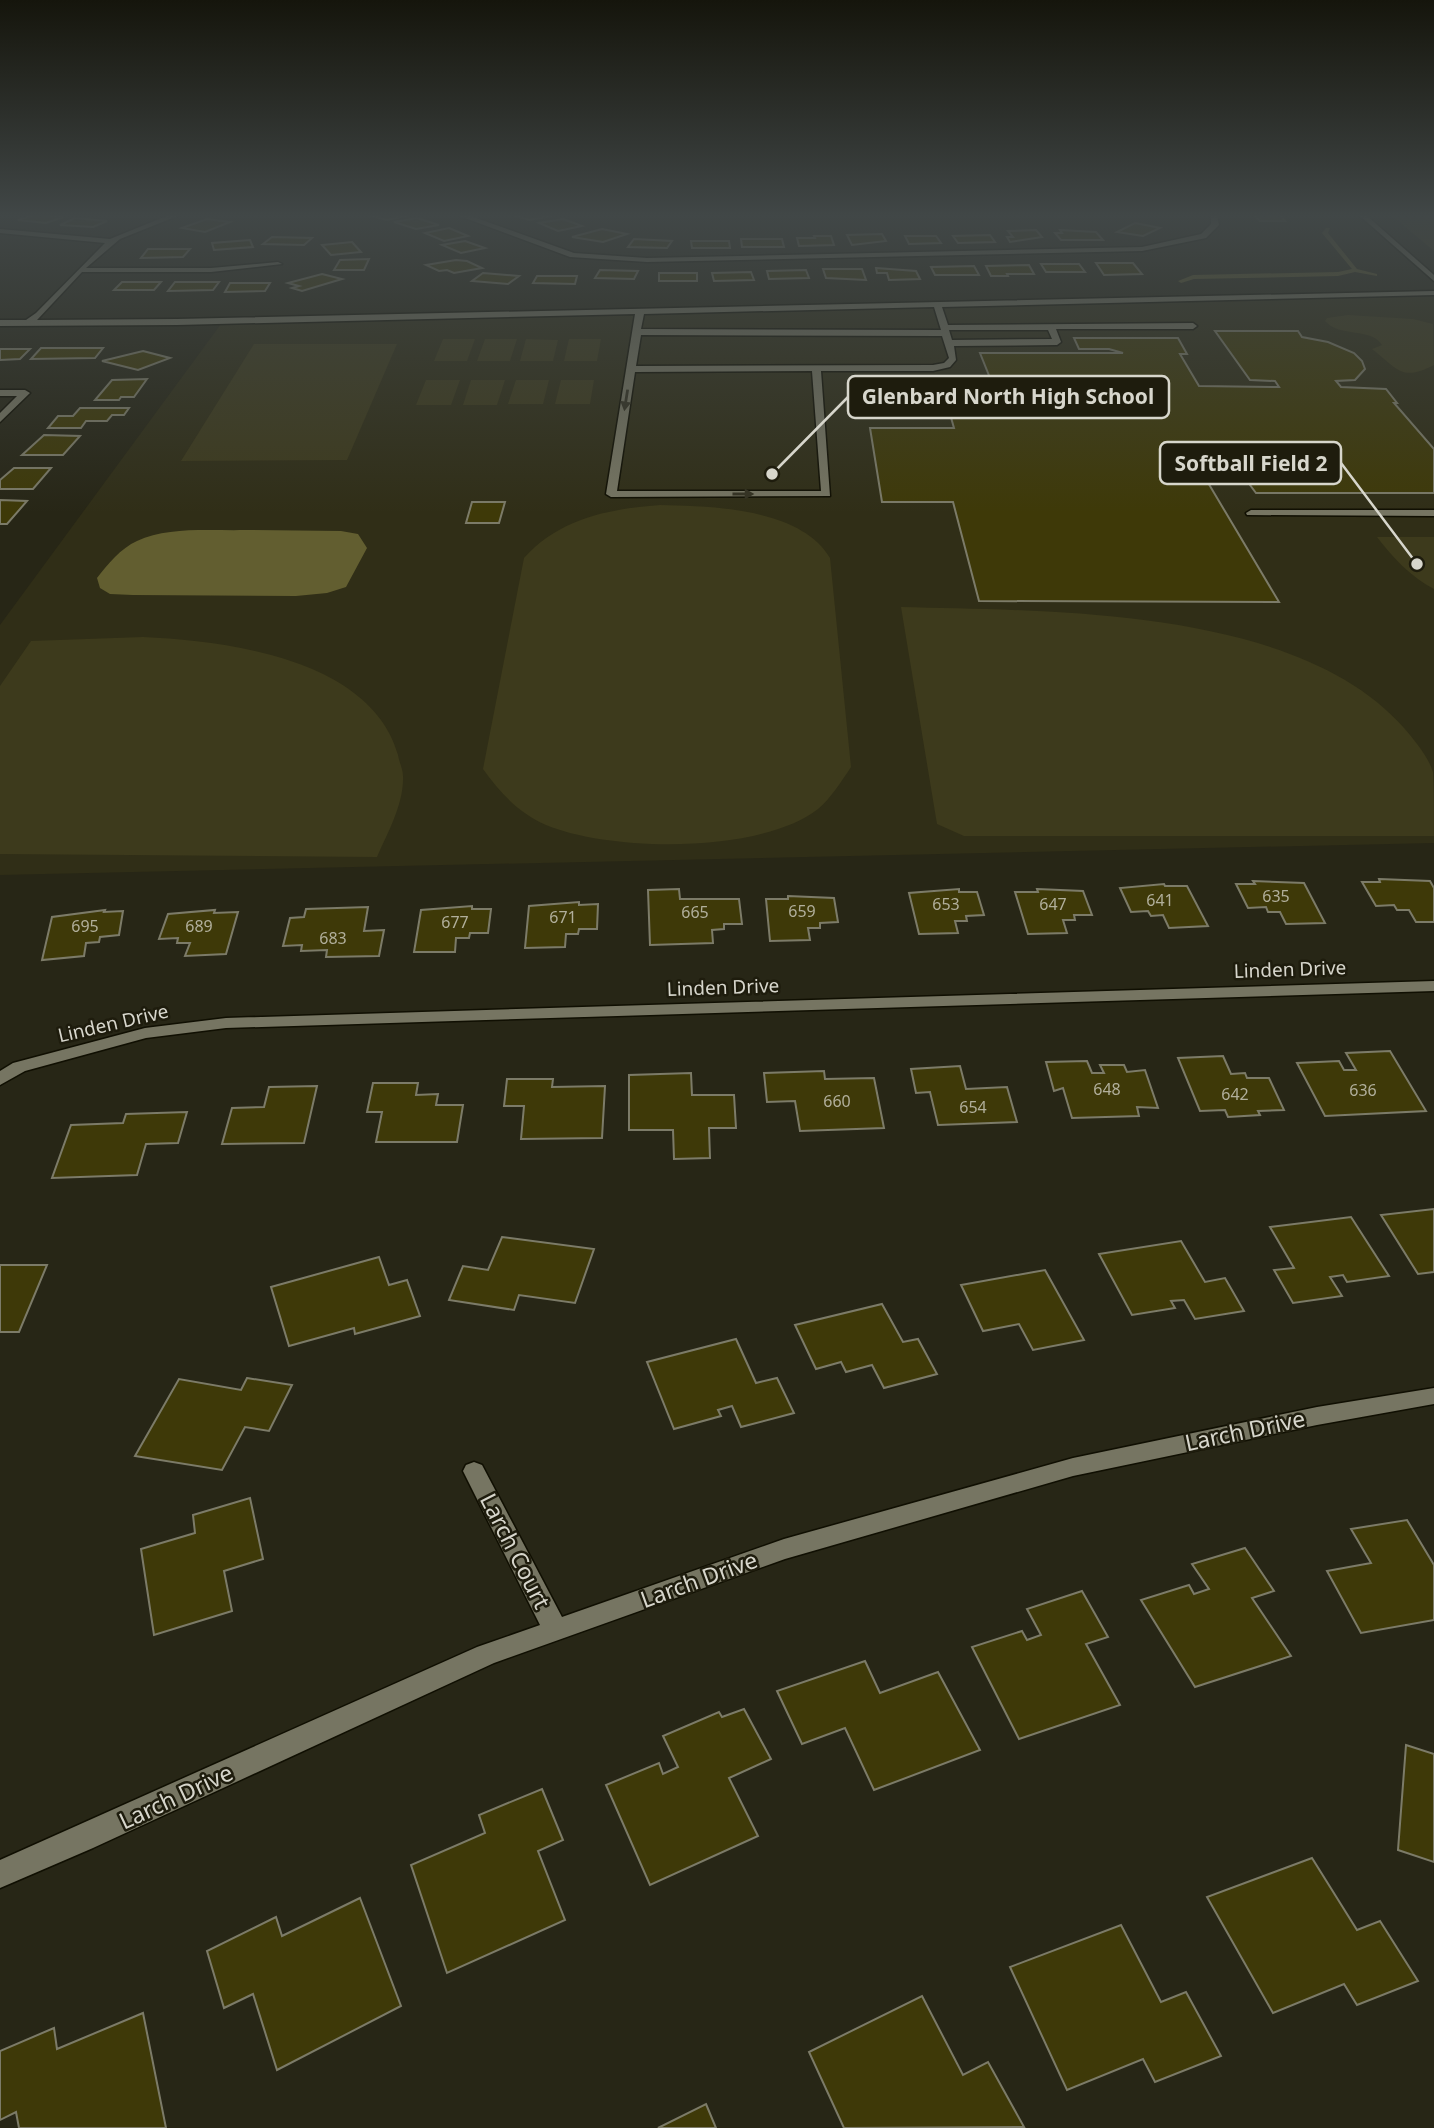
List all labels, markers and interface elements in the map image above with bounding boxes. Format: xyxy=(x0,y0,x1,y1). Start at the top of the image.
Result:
callout: Glenbard North High School xyxy=(848,376,1169,418)
text: Glenbard North High School xyxy=(862,382,1154,410)
one-way arrow xyxy=(621,389,632,411)
callout: Softball Field 2 xyxy=(1160,442,1341,484)
text: Softball Field 2 xyxy=(1174,449,1328,477)
one-way arrow xyxy=(732,488,754,500)
house number: 635 xyxy=(1262,885,1290,907)
house number: 641 xyxy=(1146,889,1174,911)
house number: 653 xyxy=(932,893,960,915)
house number: 647 xyxy=(1039,893,1067,915)
house number: 659 xyxy=(788,900,816,922)
house number: 665 xyxy=(681,901,709,923)
house number: 671 xyxy=(549,906,577,928)
house number: 677 xyxy=(441,911,469,933)
house number: 695 xyxy=(71,915,99,937)
house number: 689 xyxy=(185,915,213,937)
house number: 683 xyxy=(319,927,347,949)
street label: Linden Drive xyxy=(1233,954,1347,984)
street label: Linden Drive xyxy=(666,972,780,1002)
street label: Linden Drive xyxy=(55,998,171,1048)
house number: 648 xyxy=(1093,1078,1121,1100)
house number: 636 xyxy=(1349,1079,1377,1101)
house number: 642 xyxy=(1221,1083,1249,1105)
house number: 660 xyxy=(823,1090,851,1112)
house number: 654 xyxy=(959,1096,987,1118)
street label: Larch Drive xyxy=(1182,1402,1308,1458)
street label: Larch Court xyxy=(473,1487,559,1614)
street label: Larch Drive xyxy=(636,1543,762,1615)
street label: Larch Drive xyxy=(113,1756,238,1836)

